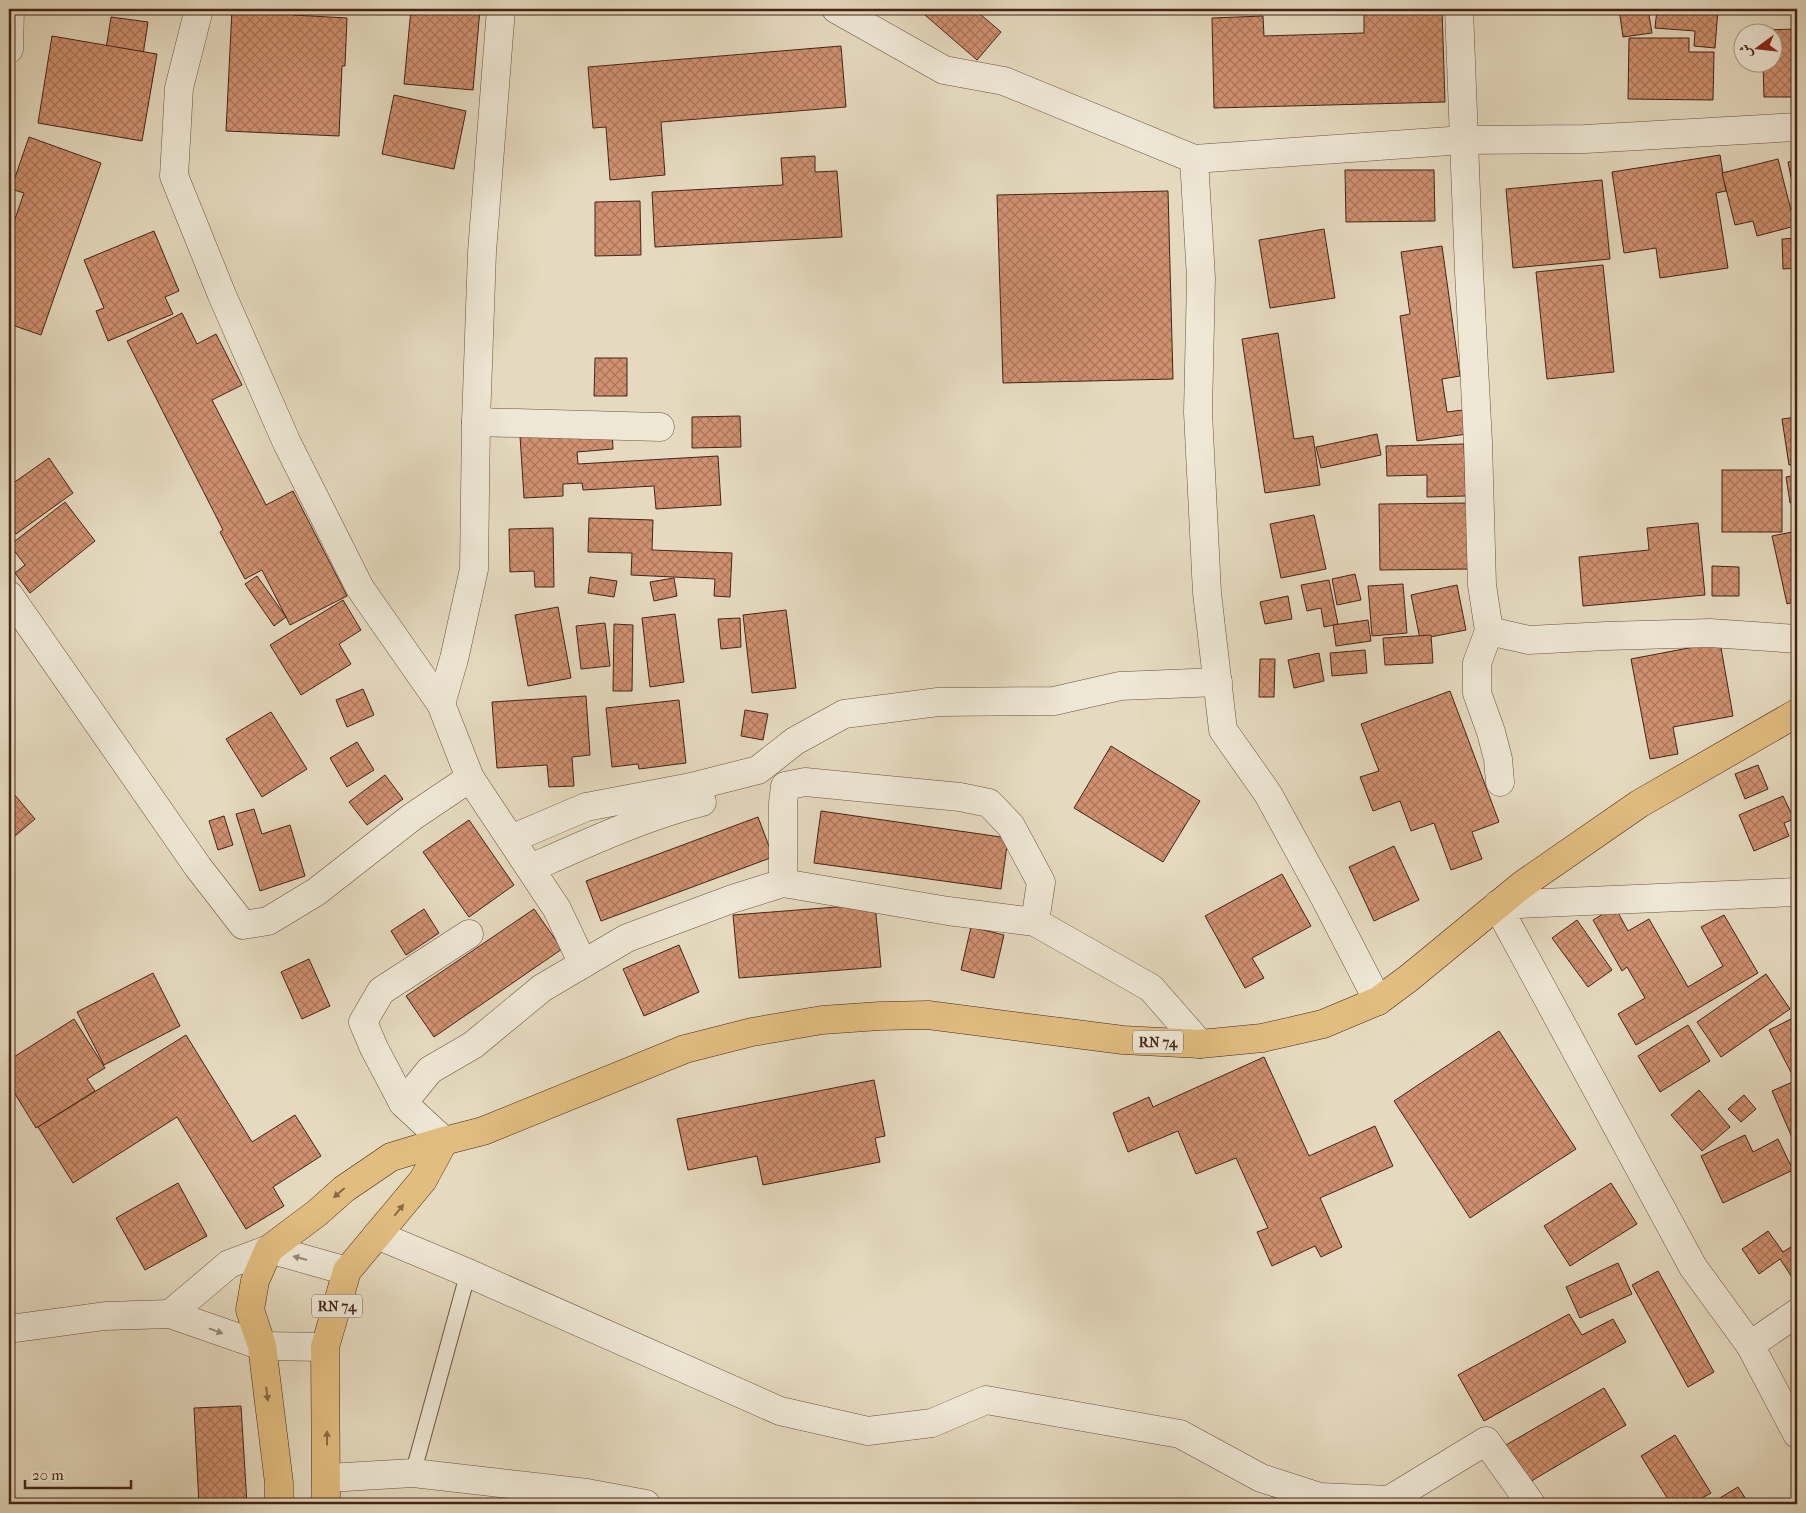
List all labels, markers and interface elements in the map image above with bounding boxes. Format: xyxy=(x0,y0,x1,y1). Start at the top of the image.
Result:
north arrow xyxy=(1734,22,1784,72)
text: ش xyxy=(1736,42,1756,60)
road number: RN 74 xyxy=(1133,1030,1183,1054)
one-way arrow xyxy=(334,1187,346,1199)
one-way arrow xyxy=(394,1204,405,1217)
one-way arrow xyxy=(293,1253,308,1261)
road number: RN 74 xyxy=(312,1294,362,1318)
one-way arrow xyxy=(208,1328,223,1335)
one-way arrow xyxy=(263,1387,271,1403)
one-way arrow xyxy=(323,1430,331,1446)
scale bar xyxy=(25,1458,131,1490)
text: 20 m xyxy=(32,1466,64,1484)

